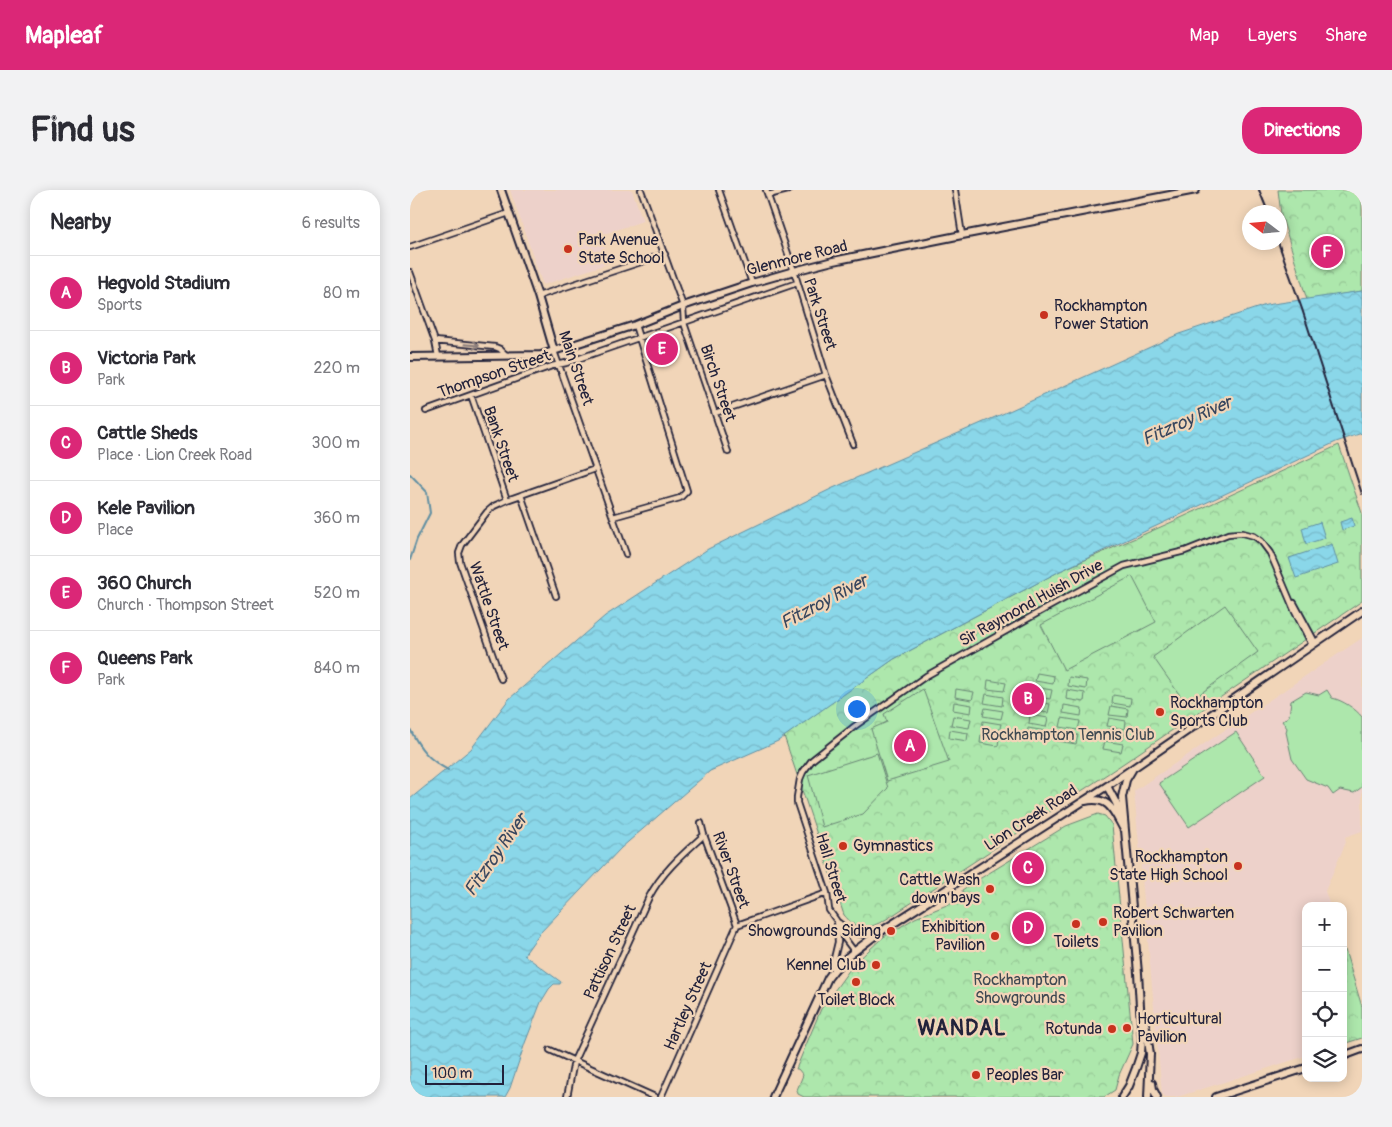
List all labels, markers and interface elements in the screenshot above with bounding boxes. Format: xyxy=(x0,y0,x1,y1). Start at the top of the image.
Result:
text: Mapleaf xyxy=(25,21,103,50)
text: Map xyxy=(1190,24,1219,47)
text: Layers xyxy=(1247,24,1297,47)
text: Share xyxy=(1325,24,1367,47)
button: Directions xyxy=(1242,107,1362,154)
text: Find us xyxy=(30,108,135,152)
north arrow xyxy=(1242,205,1287,250)
text: Nearby xyxy=(50,209,111,236)
text: 6 results xyxy=(302,213,360,233)
place label: Park Avenue State School xyxy=(578,230,665,268)
pin: F xyxy=(1311,233,1343,271)
street label: Glenmore Road xyxy=(744,236,850,280)
marker: Park Avenue State School xyxy=(562,243,574,255)
text: Hegvold Stadium xyxy=(97,271,230,295)
street label: Park Street xyxy=(799,275,841,353)
text: A xyxy=(61,283,71,303)
text: 80 m xyxy=(323,283,360,303)
text: Sports xyxy=(97,295,142,315)
place label: Rockhampton Power Station xyxy=(1054,296,1149,334)
marker: Rockhampton Power Station xyxy=(1038,309,1050,321)
street label: Main Street xyxy=(554,328,598,408)
pin: E xyxy=(646,330,678,368)
one-way arrow xyxy=(463,340,479,350)
street label: Birch Street xyxy=(696,342,741,425)
street label: Thompson Street xyxy=(435,345,553,403)
text: Victoria Park xyxy=(97,346,196,370)
text: B xyxy=(61,358,71,378)
text: 220 m xyxy=(314,358,360,378)
text: Park xyxy=(97,370,125,390)
water label: Fitzroy River xyxy=(1139,390,1238,451)
street label: Bank Street xyxy=(479,404,523,485)
text: Cattle Sheds xyxy=(97,421,197,445)
text: C xyxy=(61,433,71,453)
text: 300 m xyxy=(312,433,360,453)
text: Place · Lion Creek Road xyxy=(97,445,252,465)
text: Kele Pavilion xyxy=(97,496,195,520)
text: D xyxy=(61,508,71,528)
text: 360 m xyxy=(313,508,360,528)
text: Place xyxy=(97,520,133,540)
street label: Sir Raymond Huish Drive xyxy=(956,555,1106,651)
street label: Wattle Street xyxy=(465,559,514,653)
water label: Fitzroy River xyxy=(776,568,874,635)
text: 360 Church xyxy=(97,571,191,595)
text: E xyxy=(62,583,70,603)
text: 520 m xyxy=(314,583,360,603)
text: Church · Thompson Street xyxy=(97,595,274,615)
text: Queens Park xyxy=(97,646,193,670)
text: F xyxy=(61,658,71,678)
text: 840 m xyxy=(314,658,360,678)
text: Park xyxy=(97,670,125,690)
pin: B xyxy=(1012,680,1044,718)
place label: Rockhampton Sports Club xyxy=(1170,693,1263,731)
your location xyxy=(844,696,870,722)
marker: Rockhampton Sports Club xyxy=(1154,706,1166,718)
park label: Rockhampton Tennis Club xyxy=(981,725,1155,745)
pin: A xyxy=(894,727,926,765)
street label: Lion Creek Road xyxy=(981,780,1081,856)
water label: Fitzroy River xyxy=(459,807,534,901)
street label: River Street xyxy=(708,829,754,912)
street label: Hall Street xyxy=(811,831,851,906)
place label: Gymnastics xyxy=(853,836,933,856)
marker: Gymnastics xyxy=(837,840,849,852)
place label: Rockhampton State High School xyxy=(1109,847,1228,885)
pin: C xyxy=(1012,849,1044,887)
marker: Rockhampton State High School xyxy=(1232,860,1244,872)
place label: Cattle Wash down bays xyxy=(899,870,980,908)
marker: Cattle Wash down bays xyxy=(984,883,996,895)
street label: Pattison Street xyxy=(579,901,641,1003)
map controls xyxy=(1302,902,1347,1082)
button: + xyxy=(1302,902,1347,947)
place label: Robert Schwarten Pavilion xyxy=(1113,903,1234,941)
pin: D xyxy=(1012,909,1044,947)
marker: Robert Schwarten Pavilion xyxy=(1097,916,1109,928)
place label: Exhibition Pavilion xyxy=(921,917,985,955)
marker: Toilets xyxy=(1070,918,1082,930)
place label: Showgrounds Siding xyxy=(748,921,881,941)
marker: Showgrounds Siding xyxy=(885,925,897,937)
marker: Exhibition Pavilion xyxy=(989,930,1001,942)
place label: Toilets xyxy=(1054,932,1098,952)
button: − xyxy=(1302,947,1347,992)
place label: Kennel Club xyxy=(786,955,866,975)
street label: Hartley Street xyxy=(660,958,717,1054)
marker: Kennel Club xyxy=(870,959,882,971)
park label: Rockhampton Showgrounds xyxy=(973,970,1067,1008)
marker: Toilet Block xyxy=(850,976,862,988)
place label: Toilet Block xyxy=(817,990,895,1010)
button: locate xyxy=(1302,992,1347,1037)
place label: Horticultural Pavilion xyxy=(1137,1009,1222,1047)
district label: WANDAL xyxy=(917,1015,1007,1042)
place label: Rotunda xyxy=(1045,1019,1102,1039)
marker: Horticultural Pavilion xyxy=(1121,1022,1133,1034)
marker: Rotunda xyxy=(1106,1023,1118,1035)
button: layers xyxy=(1302,1037,1347,1082)
scale bar xyxy=(425,1062,504,1085)
text: 100 m xyxy=(432,1065,472,1082)
place label: Peoples Bar xyxy=(986,1065,1064,1085)
marker: Peoples Bar xyxy=(970,1069,982,1081)

